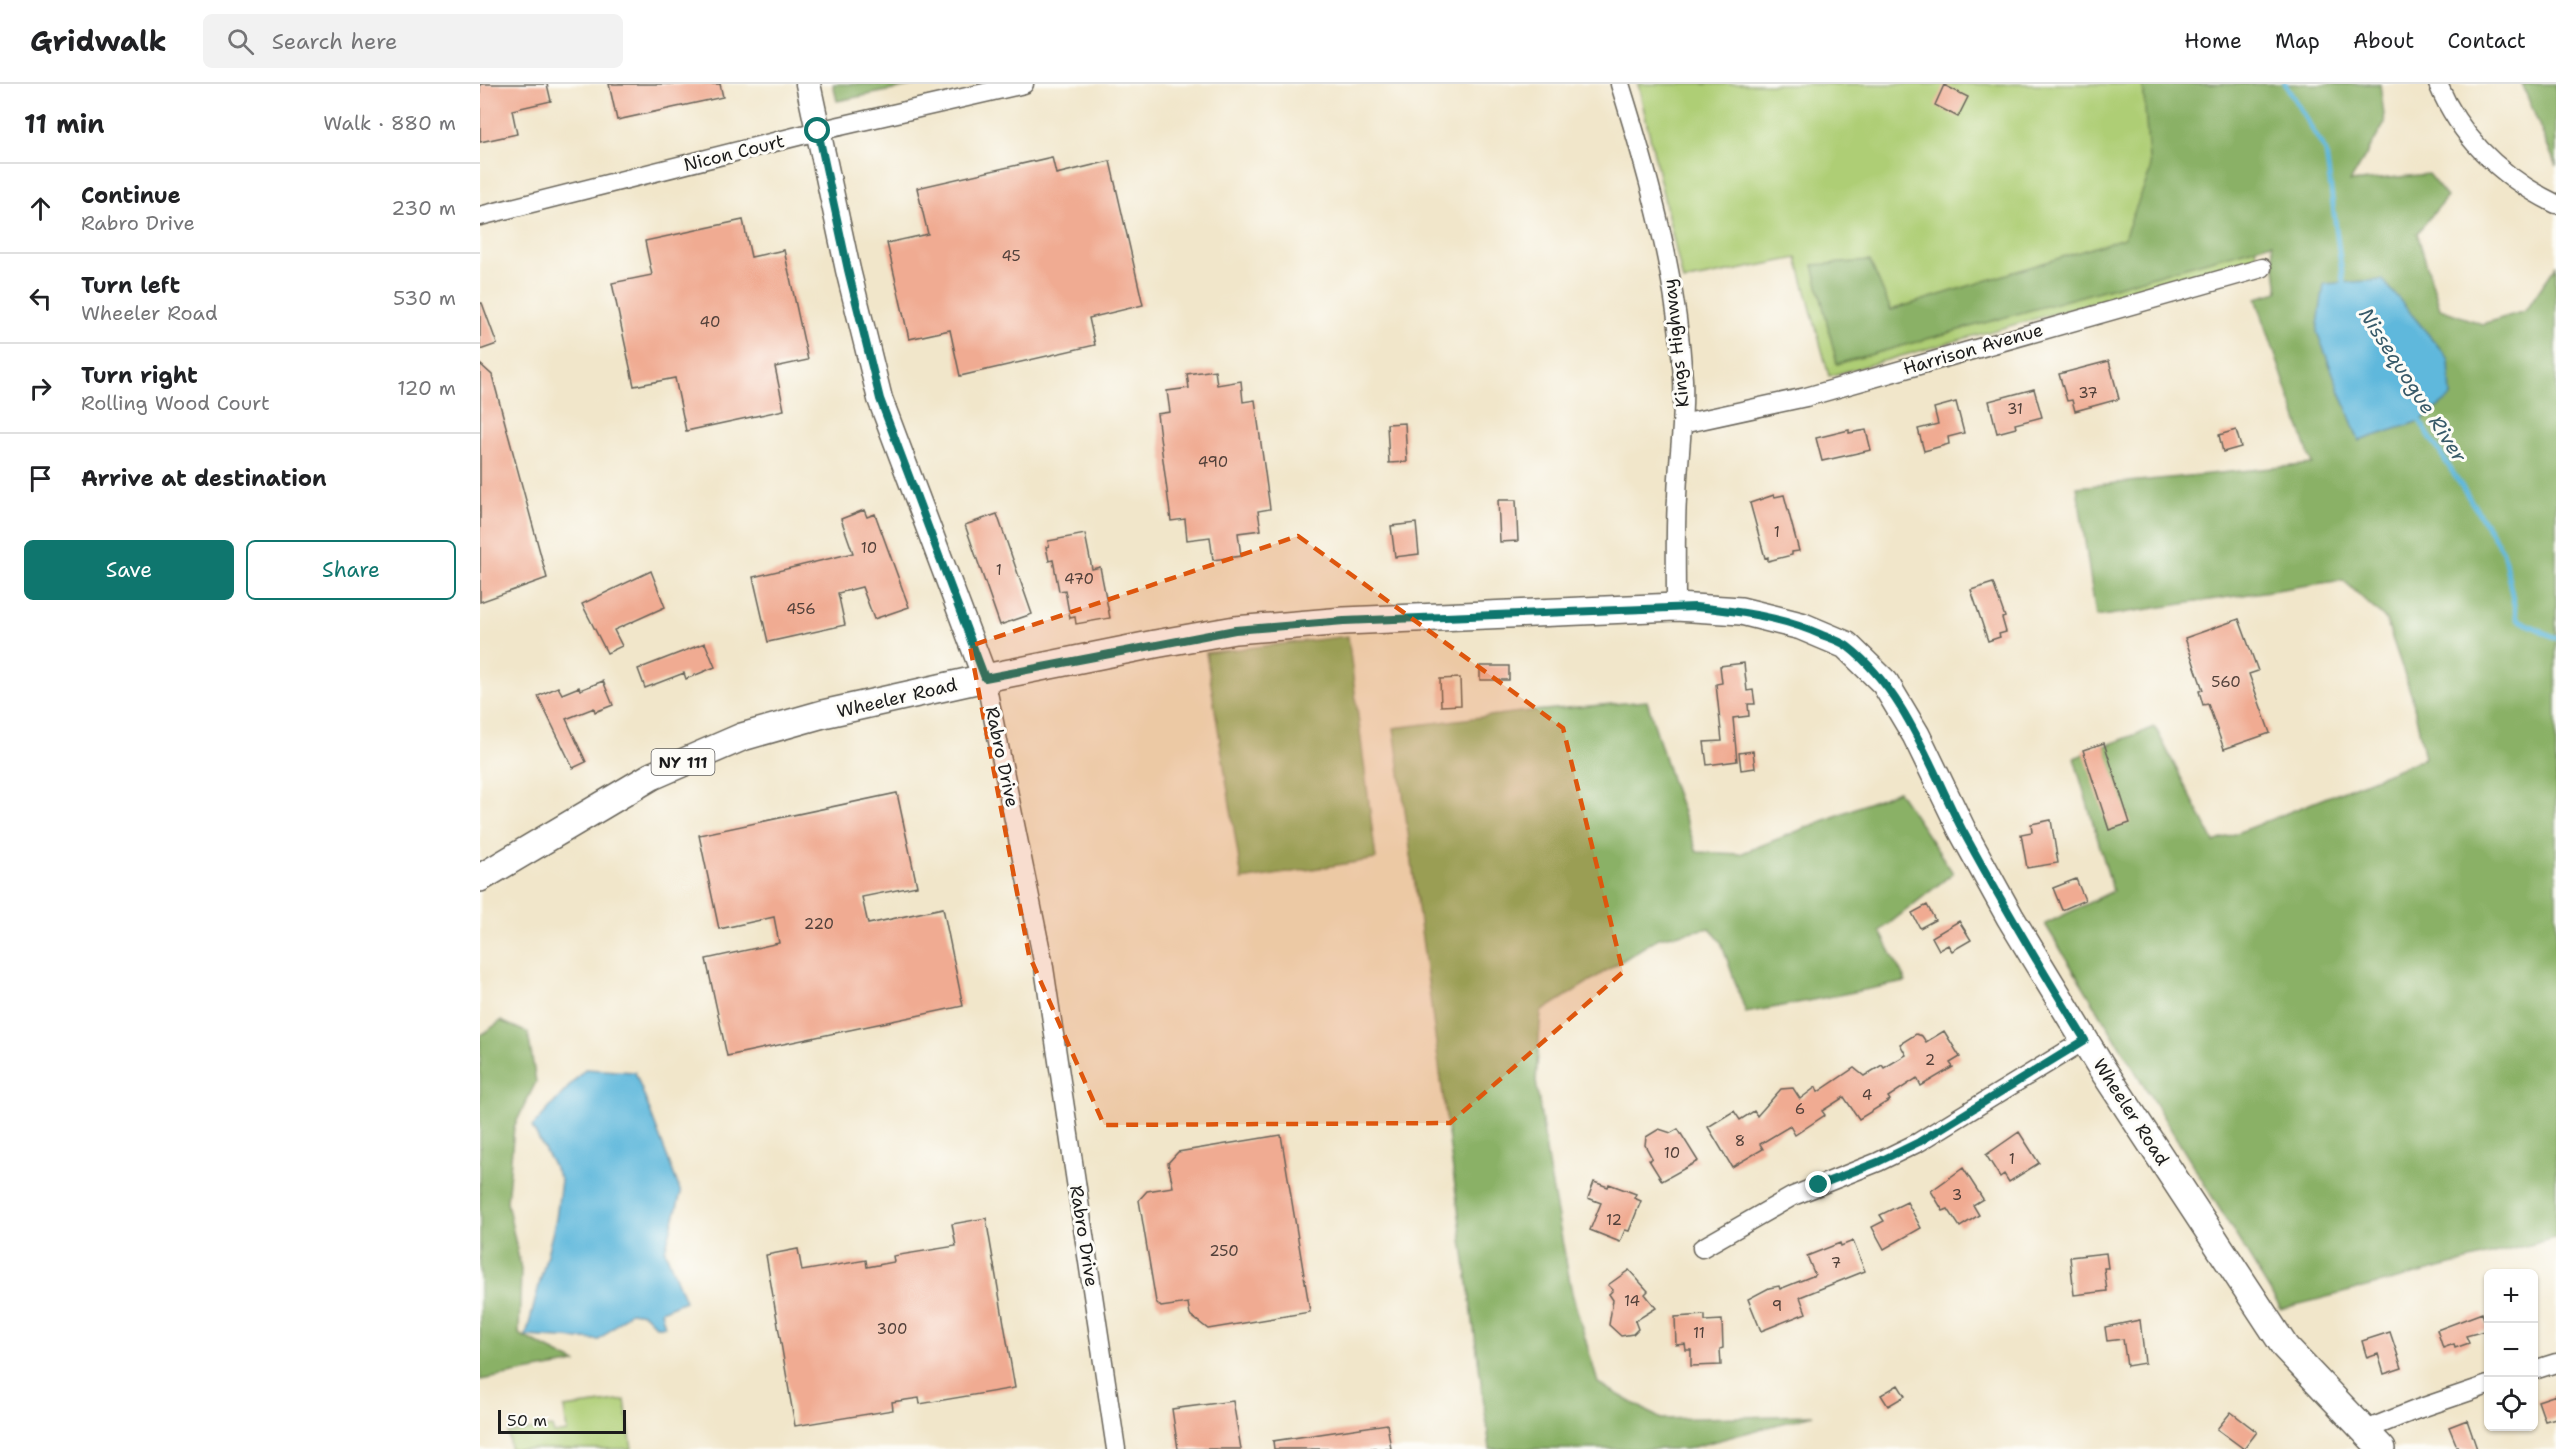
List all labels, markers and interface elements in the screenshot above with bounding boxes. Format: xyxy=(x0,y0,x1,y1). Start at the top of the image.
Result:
search box xyxy=(203,14,623,68)
text: Gridwalk xyxy=(30,22,167,60)
icon: search xyxy=(224,25,257,58)
text: Search here xyxy=(272,27,398,56)
text: Home xyxy=(2184,27,2242,55)
text: Map xyxy=(2275,27,2320,55)
text: About xyxy=(2353,27,2414,55)
text: Contact xyxy=(2447,27,2526,55)
text: 11 min xyxy=(24,106,105,141)
text: Walk · 880 m xyxy=(323,110,456,136)
route start xyxy=(804,117,830,143)
street label: Nicon Court xyxy=(681,129,787,177)
text: Continue xyxy=(81,181,181,210)
icon: ahead xyxy=(24,192,57,225)
text: 230 m xyxy=(391,195,456,221)
text: Rabro Drive xyxy=(81,210,195,236)
house number: 45 xyxy=(1001,246,1021,266)
text: Turn left xyxy=(81,271,180,300)
street label: Kings Highway xyxy=(1657,277,1695,409)
icon: left xyxy=(24,282,57,315)
text: 530 m xyxy=(393,285,456,311)
text: Wheeler Road xyxy=(81,300,218,326)
water label: Nissequogue River xyxy=(2353,303,2473,468)
house number: 40 xyxy=(700,312,720,332)
street label: Harrison Avenue xyxy=(1900,318,2046,380)
text: Turn right xyxy=(81,361,198,390)
icon: right xyxy=(24,372,57,405)
text: 120 m xyxy=(397,375,456,401)
house number: 37 xyxy=(2078,383,2098,403)
text: Rolling Wood Court xyxy=(81,390,270,416)
house number: 31 xyxy=(2007,399,2023,419)
house number: 490 xyxy=(1198,452,1228,472)
icon: arrive xyxy=(24,462,57,495)
text: Arrive at destination xyxy=(81,464,327,493)
house number: 1 xyxy=(1774,522,1780,542)
house number: 10 xyxy=(861,538,877,558)
button: Save xyxy=(24,540,234,600)
button: Share xyxy=(246,540,456,600)
house number: 1 xyxy=(996,560,1002,580)
house number: 470 xyxy=(1064,569,1094,589)
house number: 456 xyxy=(786,599,816,619)
street label: Wheeler Road xyxy=(834,672,960,724)
house number: 560 xyxy=(2211,672,2241,692)
street label: Rabro Drive xyxy=(980,704,1024,810)
road number: NY 111 xyxy=(652,749,714,775)
house number: 220 xyxy=(804,914,834,934)
house number: 2 xyxy=(1925,1050,1935,1070)
street label: Wheeler Road xyxy=(2087,1054,2175,1170)
house number: 4 xyxy=(1862,1085,1872,1105)
house number: 6 xyxy=(1795,1099,1805,1119)
house number: 8 xyxy=(1735,1131,1745,1151)
house number: 10 xyxy=(1664,1143,1680,1163)
house number: 1 xyxy=(2009,1149,2015,1169)
route end xyxy=(1805,1171,1831,1197)
street label: Rabro Drive xyxy=(1064,1184,1104,1288)
house number: 3 xyxy=(1952,1185,1962,1205)
house number: 12 xyxy=(1606,1210,1622,1230)
house number: 250 xyxy=(1209,1241,1239,1261)
house number: 7 xyxy=(1831,1253,1841,1273)
map controls xyxy=(2484,1269,2538,1431)
button: + xyxy=(2484,1269,2538,1323)
house number: 14 xyxy=(1624,1291,1640,1311)
house number: 9 xyxy=(1772,1296,1782,1316)
house number: 300 xyxy=(876,1319,908,1339)
house number: 11 xyxy=(1693,1323,1705,1343)
button: − xyxy=(2484,1323,2538,1377)
button: locate xyxy=(2484,1377,2538,1431)
scale bar xyxy=(498,1407,626,1434)
text: 50 m xyxy=(507,1410,547,1431)

